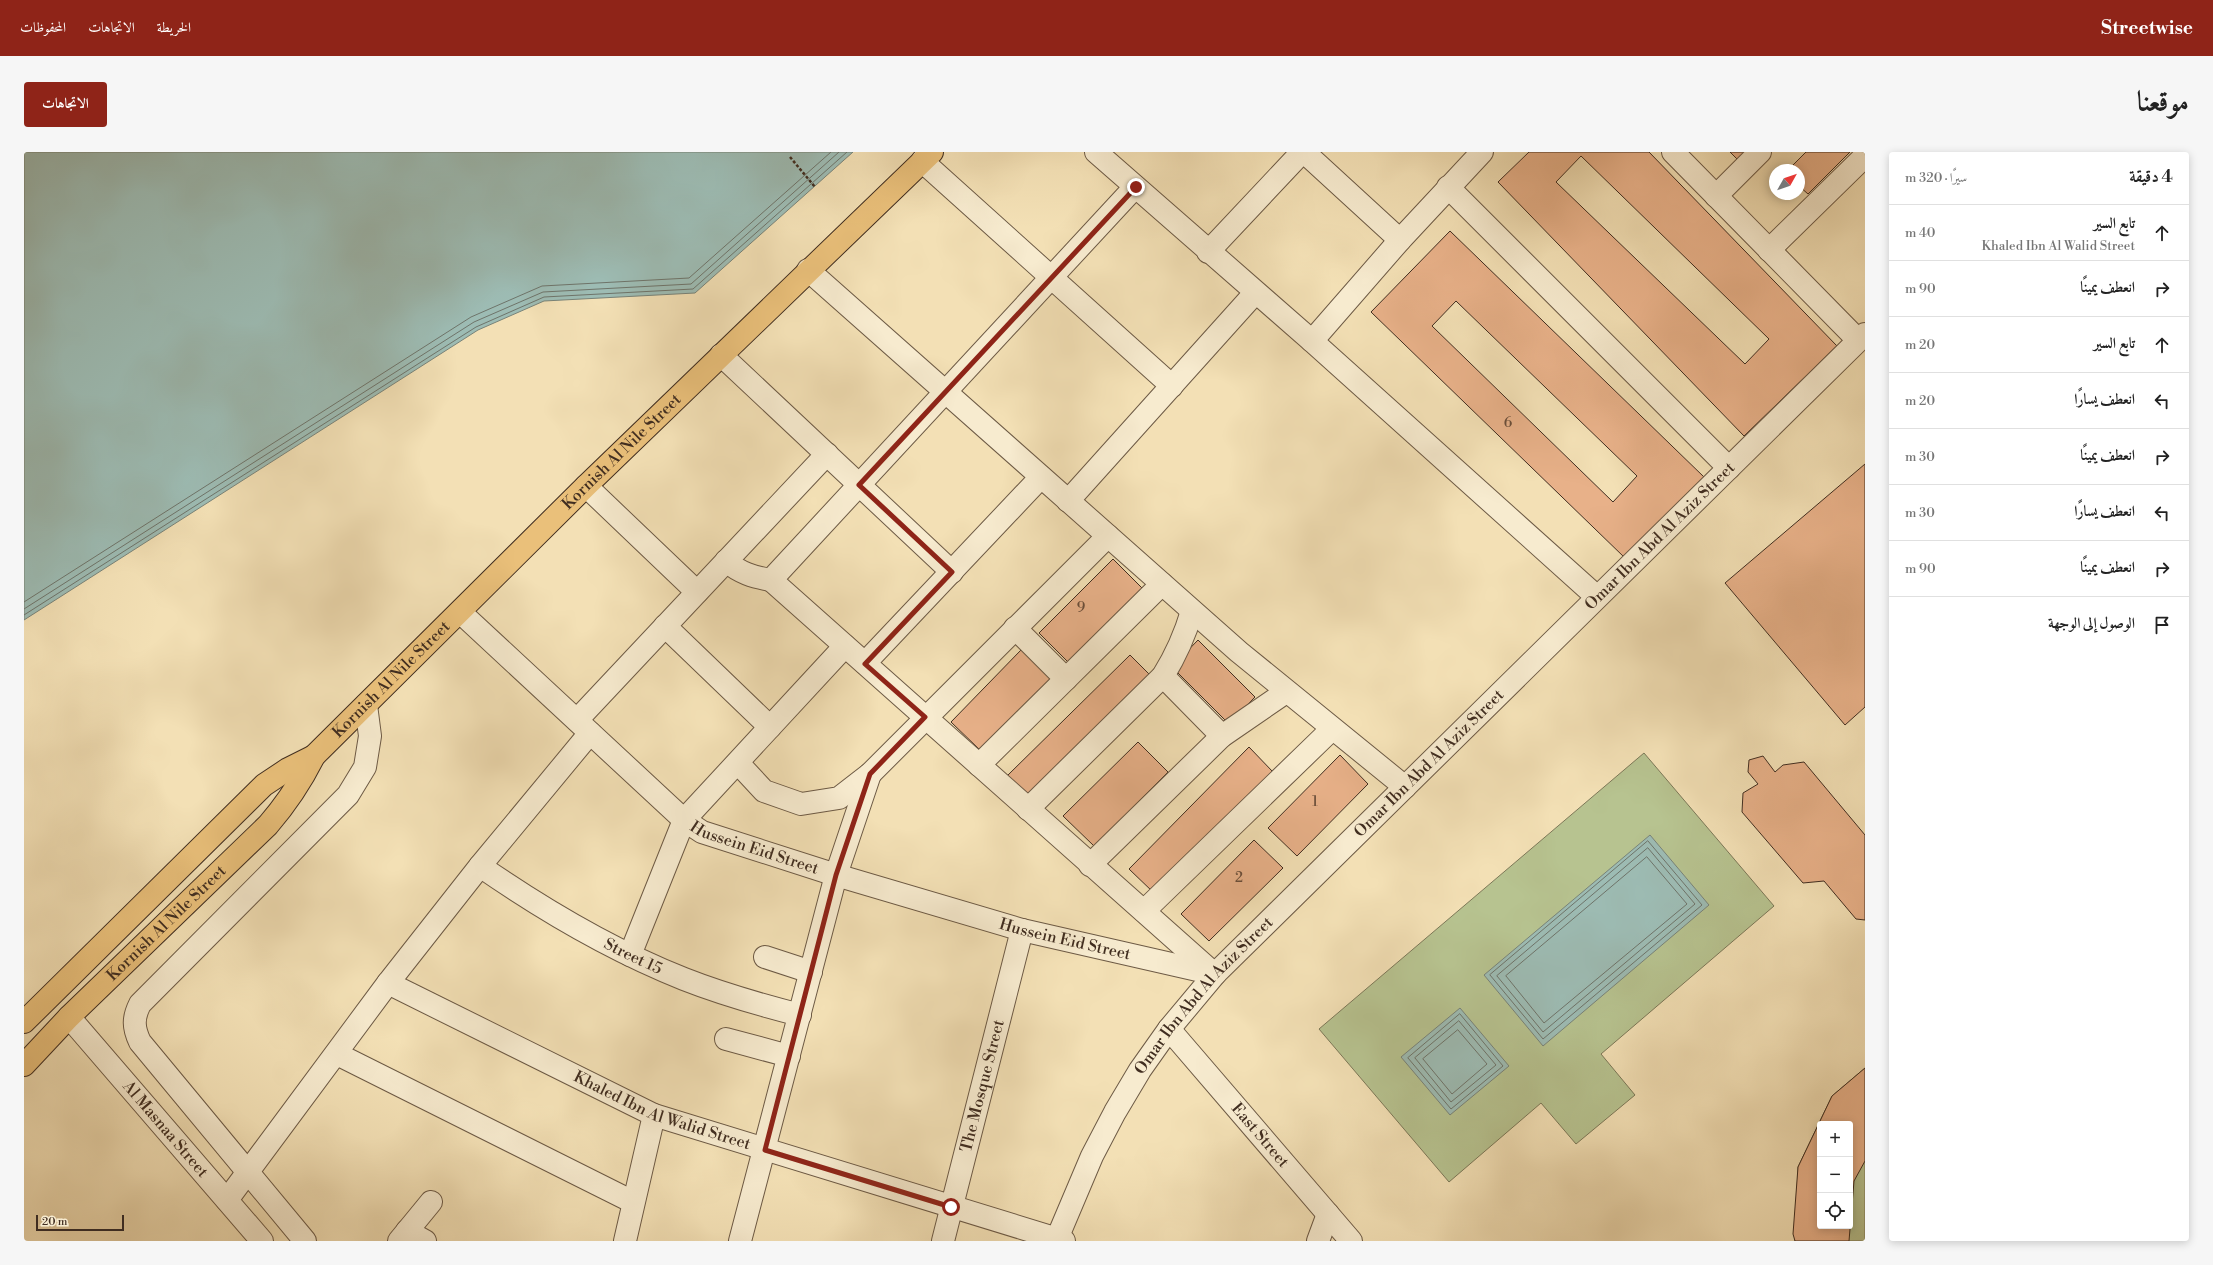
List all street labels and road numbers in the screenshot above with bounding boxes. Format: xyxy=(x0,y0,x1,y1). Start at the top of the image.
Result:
street label: Kornish Al Nile Street xyxy=(558,389,686,514)
street label: Omar Ibn Abd Al Aziz Street xyxy=(1581,458,1739,614)
street label: Kornish Al Nile Street xyxy=(328,616,454,742)
street label: Omar Ibn Abd Al Aziz Street xyxy=(1350,685,1508,842)
street label: Hussein Eid Street xyxy=(686,817,821,879)
street label: Kornish Al Nile Street xyxy=(102,861,230,985)
street label: Omar Ibn Abd Al Aziz Street xyxy=(1130,912,1278,1078)
street label: Hussein Eid Street xyxy=(997,914,1133,965)
street label: Street 15 xyxy=(600,934,666,979)
street label: The Mosque Street xyxy=(956,1017,1009,1154)
street label: Khaled Ibn Al Walid Street xyxy=(570,1067,753,1154)
street label: Al Masnaa Street xyxy=(118,1076,213,1182)
street label: East Street xyxy=(1227,1099,1294,1172)

